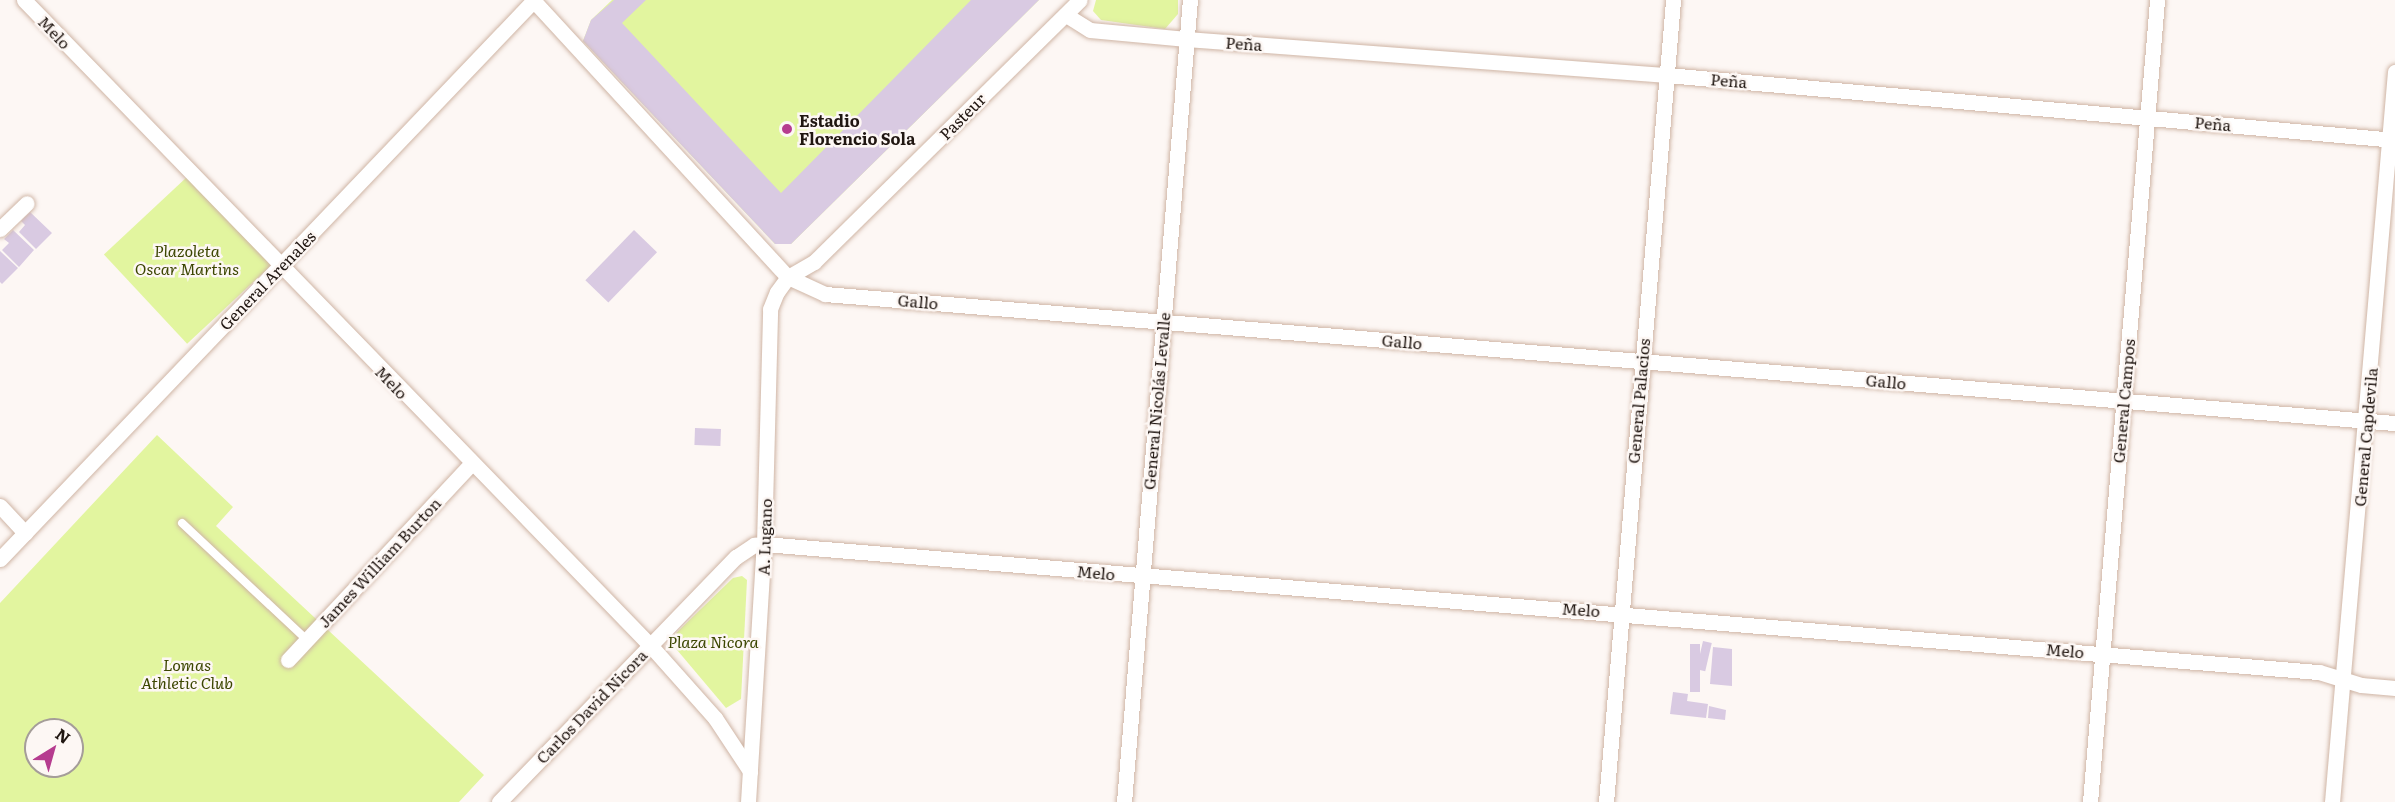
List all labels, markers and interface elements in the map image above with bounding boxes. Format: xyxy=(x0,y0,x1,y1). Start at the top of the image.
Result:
street label: Melo xyxy=(35,12,75,52)
street label: Peña xyxy=(1225,32,1263,54)
street label: Peña xyxy=(1710,69,1748,91)
street label: Pasteur xyxy=(935,89,989,143)
place label: Estadio Florencio Sola xyxy=(799,110,915,148)
street label: Peña xyxy=(2194,112,2232,134)
marker: Estadio Florencio Sola xyxy=(780,122,794,136)
street label: General Arenales xyxy=(215,226,319,334)
park label: Plazoleta Oscar Martins xyxy=(135,240,239,278)
street label: Gallo xyxy=(897,290,939,312)
street label: General Nicolás Levalle xyxy=(1139,311,1173,491)
street label: Gallo xyxy=(1381,330,1423,352)
street label: General Palacios xyxy=(1623,338,1653,464)
street label: General Campos xyxy=(2108,338,2138,464)
street label: Melo xyxy=(372,362,412,402)
street label: General Capdevila xyxy=(2349,367,2381,507)
street label: Gallo xyxy=(1865,370,1907,392)
street label: James William Burton xyxy=(314,493,444,631)
street label: A. Lugano xyxy=(753,498,775,576)
street label: Melo xyxy=(1076,561,1116,583)
street label: Melo xyxy=(1561,598,1601,620)
park label: Plaza Nicora xyxy=(667,631,759,651)
street label: Melo xyxy=(2045,639,2085,661)
street label: Carlos David Nicora xyxy=(532,645,650,767)
park label: Lomas Athletic Club xyxy=(141,654,233,692)
north arrow xyxy=(24,718,84,778)
text: N xyxy=(51,722,76,749)

